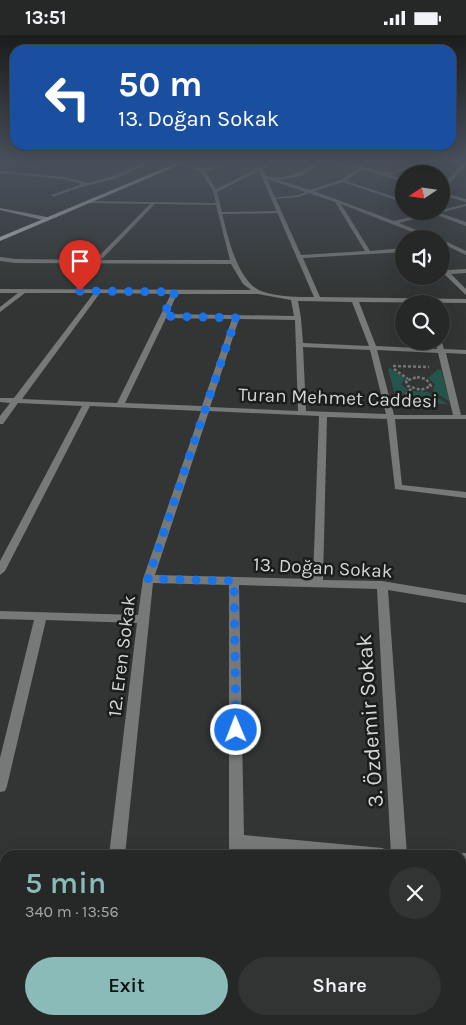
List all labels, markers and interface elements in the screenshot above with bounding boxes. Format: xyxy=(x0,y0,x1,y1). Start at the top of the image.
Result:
text: 13:51 xyxy=(25,7,67,29)
text: 50 m xyxy=(118,64,203,105)
icon: left xyxy=(35,65,100,130)
text: 13. Doğan Sokak xyxy=(118,106,279,132)
north arrow xyxy=(395,165,450,220)
map controls xyxy=(395,165,450,350)
button: sound xyxy=(395,230,450,285)
pin xyxy=(59,240,101,291)
icon: arrive xyxy=(66,247,94,275)
button: search xyxy=(395,295,450,350)
street label: Turan Mehmet Caddesi xyxy=(238,384,438,412)
street label: 13. Doğan Sokak xyxy=(253,553,393,583)
street label: 12. Eren Sokak xyxy=(104,594,140,718)
street label: 3. Özdemir Sokak xyxy=(351,633,389,808)
position arrow xyxy=(209,703,261,755)
text: 5 min xyxy=(25,865,106,901)
button: close xyxy=(389,867,441,919)
text: 340 m · 13:56 xyxy=(25,902,119,921)
button: Exit xyxy=(25,957,228,1015)
button: Share xyxy=(238,957,441,1015)

